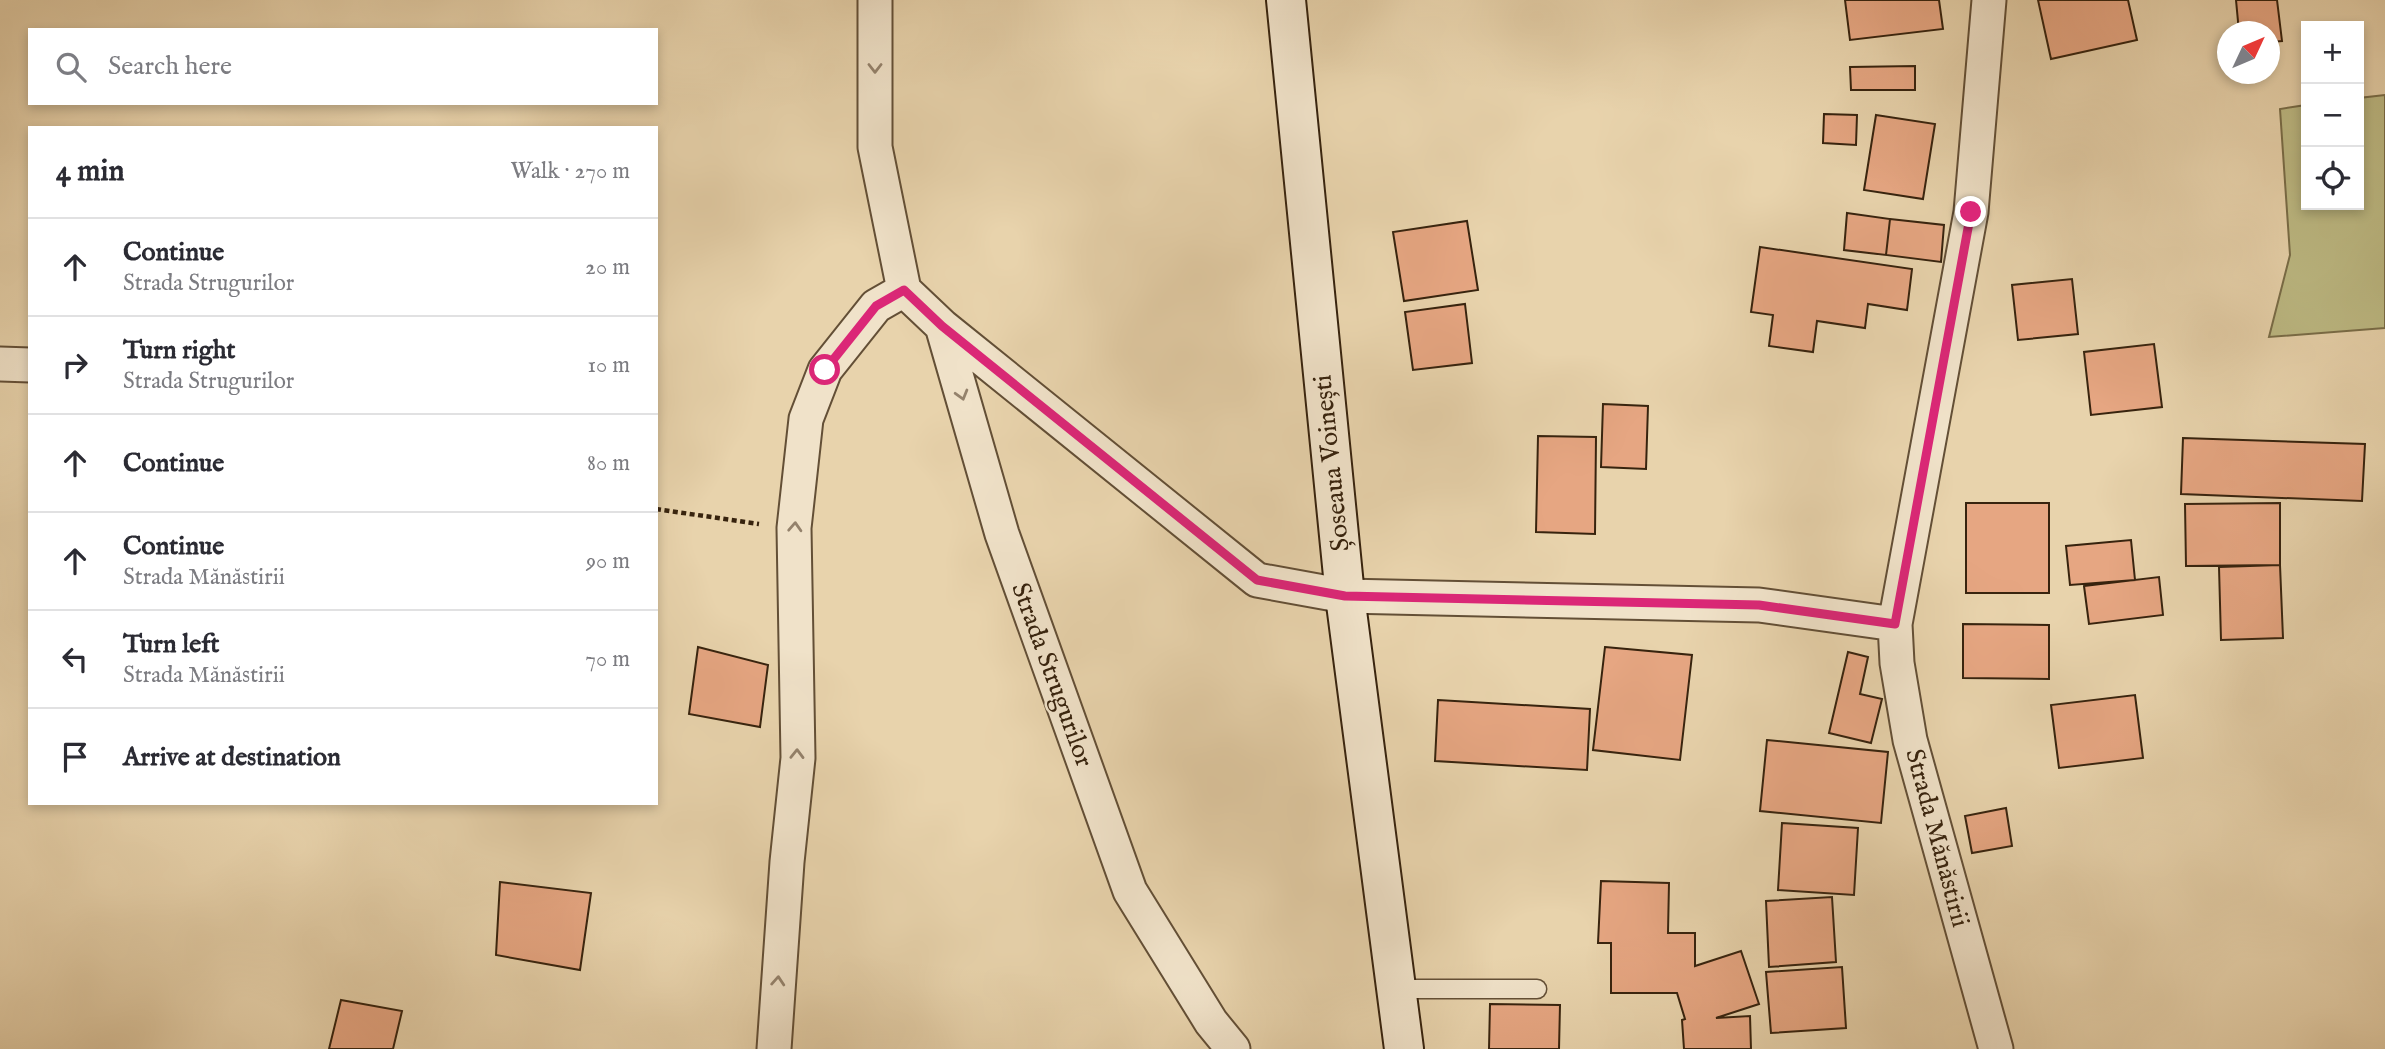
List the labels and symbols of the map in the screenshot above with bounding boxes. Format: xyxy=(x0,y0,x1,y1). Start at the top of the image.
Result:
north arrow xyxy=(2217,21,2280,84)
one-way arrow xyxy=(867,63,883,74)
route end xyxy=(1955,196,1986,227)
route start xyxy=(809,354,840,385)
street label: Șoseaua Voinești xyxy=(1306,373,1358,553)
one-way arrow xyxy=(953,389,968,401)
one-way arrow xyxy=(787,521,802,532)
street label: Strada Strugurilor xyxy=(1003,578,1101,772)
street label: Strada Mănăstirii xyxy=(1897,745,1977,931)
one-way arrow xyxy=(789,749,805,759)
one-way arrow xyxy=(770,975,785,986)

